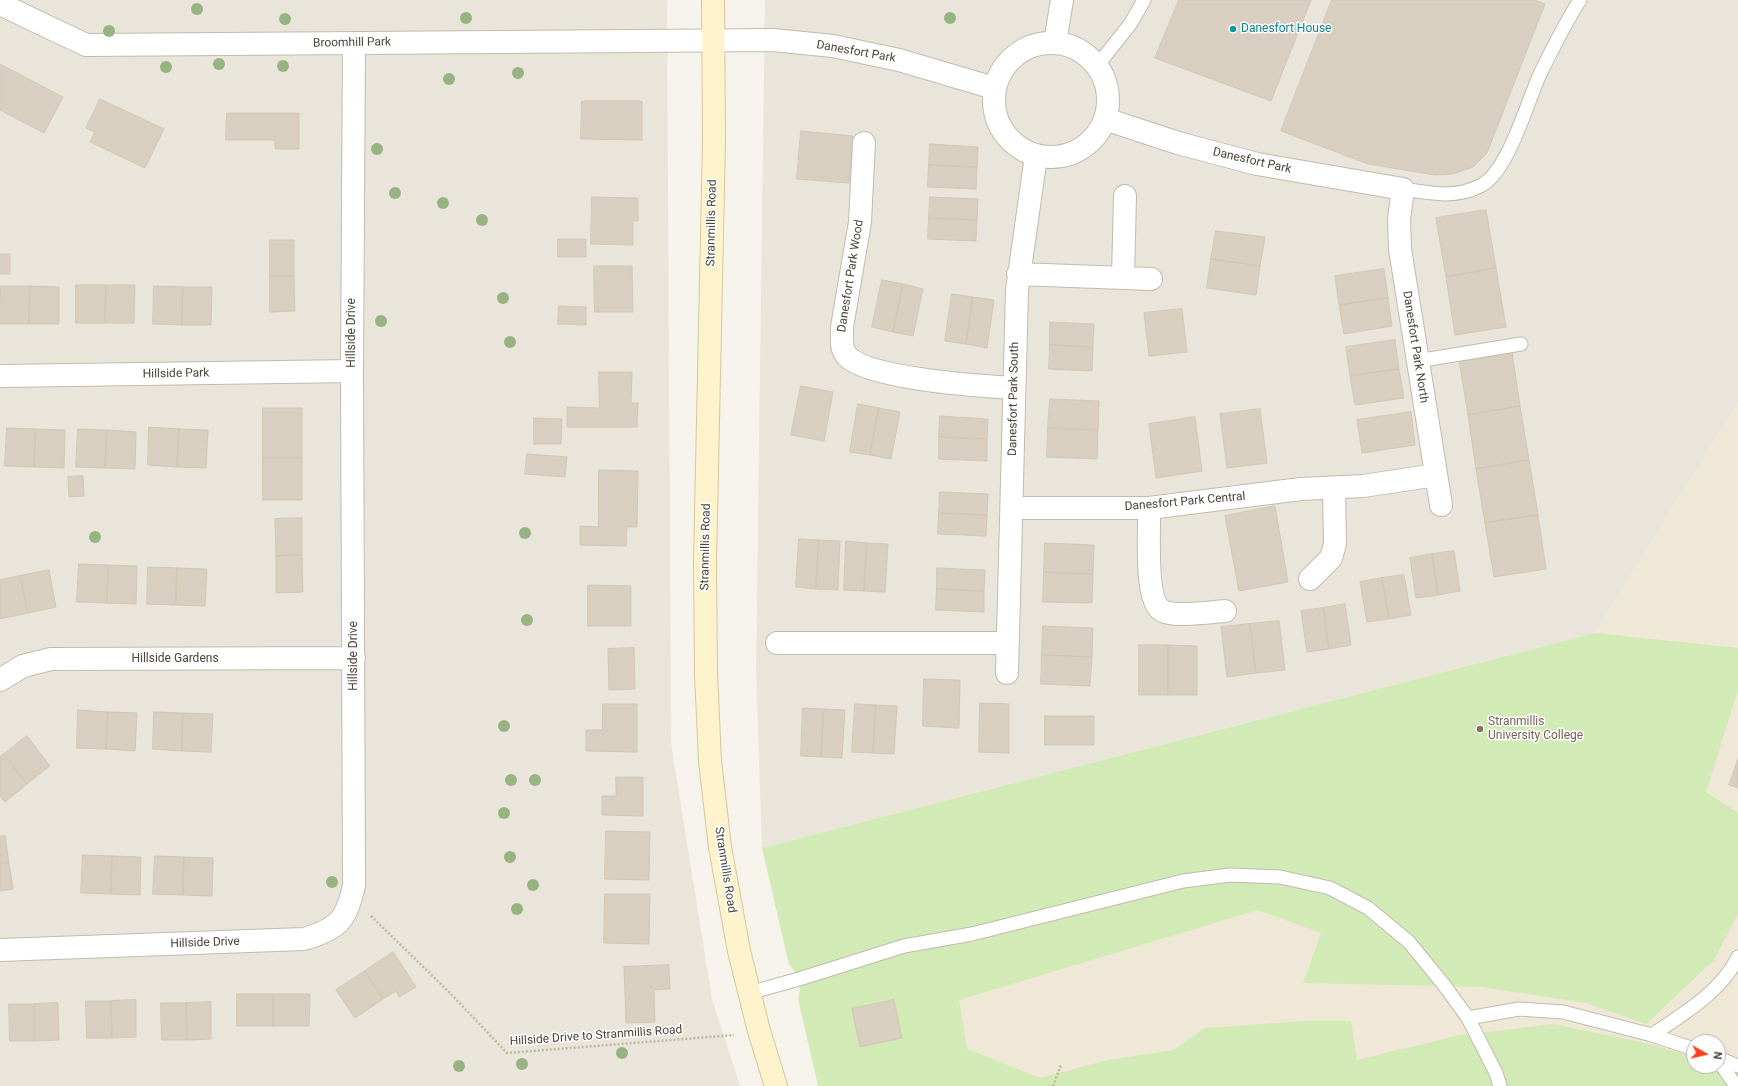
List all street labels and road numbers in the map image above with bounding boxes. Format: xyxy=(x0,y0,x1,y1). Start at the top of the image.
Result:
street label: Broomhill Park xyxy=(313,35,391,51)
street label: Danesfort Park xyxy=(815,38,897,66)
street label: Danesfort Park xyxy=(1211,145,1293,177)
street label: Stranmillis Road xyxy=(704,179,720,267)
street label: Danesfort Park Wood xyxy=(835,219,867,333)
street label: Danesfort Park North xyxy=(1399,290,1431,404)
street label: Hillside Drive xyxy=(345,298,359,368)
street label: Danesfort Park South xyxy=(1006,342,1022,456)
street label: Hillside Park xyxy=(143,366,209,382)
street label: Danesfort Park Central xyxy=(1124,490,1246,514)
street label: Stranmillis Road xyxy=(698,503,714,591)
street label: Hillside Drive xyxy=(347,621,361,691)
street label: Hillside Gardens xyxy=(131,652,219,666)
street label: Stranmillis Road xyxy=(711,826,739,914)
street label: Hillside Drive xyxy=(170,935,240,951)
street label: Hillside Drive to Stranmillis Road xyxy=(509,1023,683,1049)

